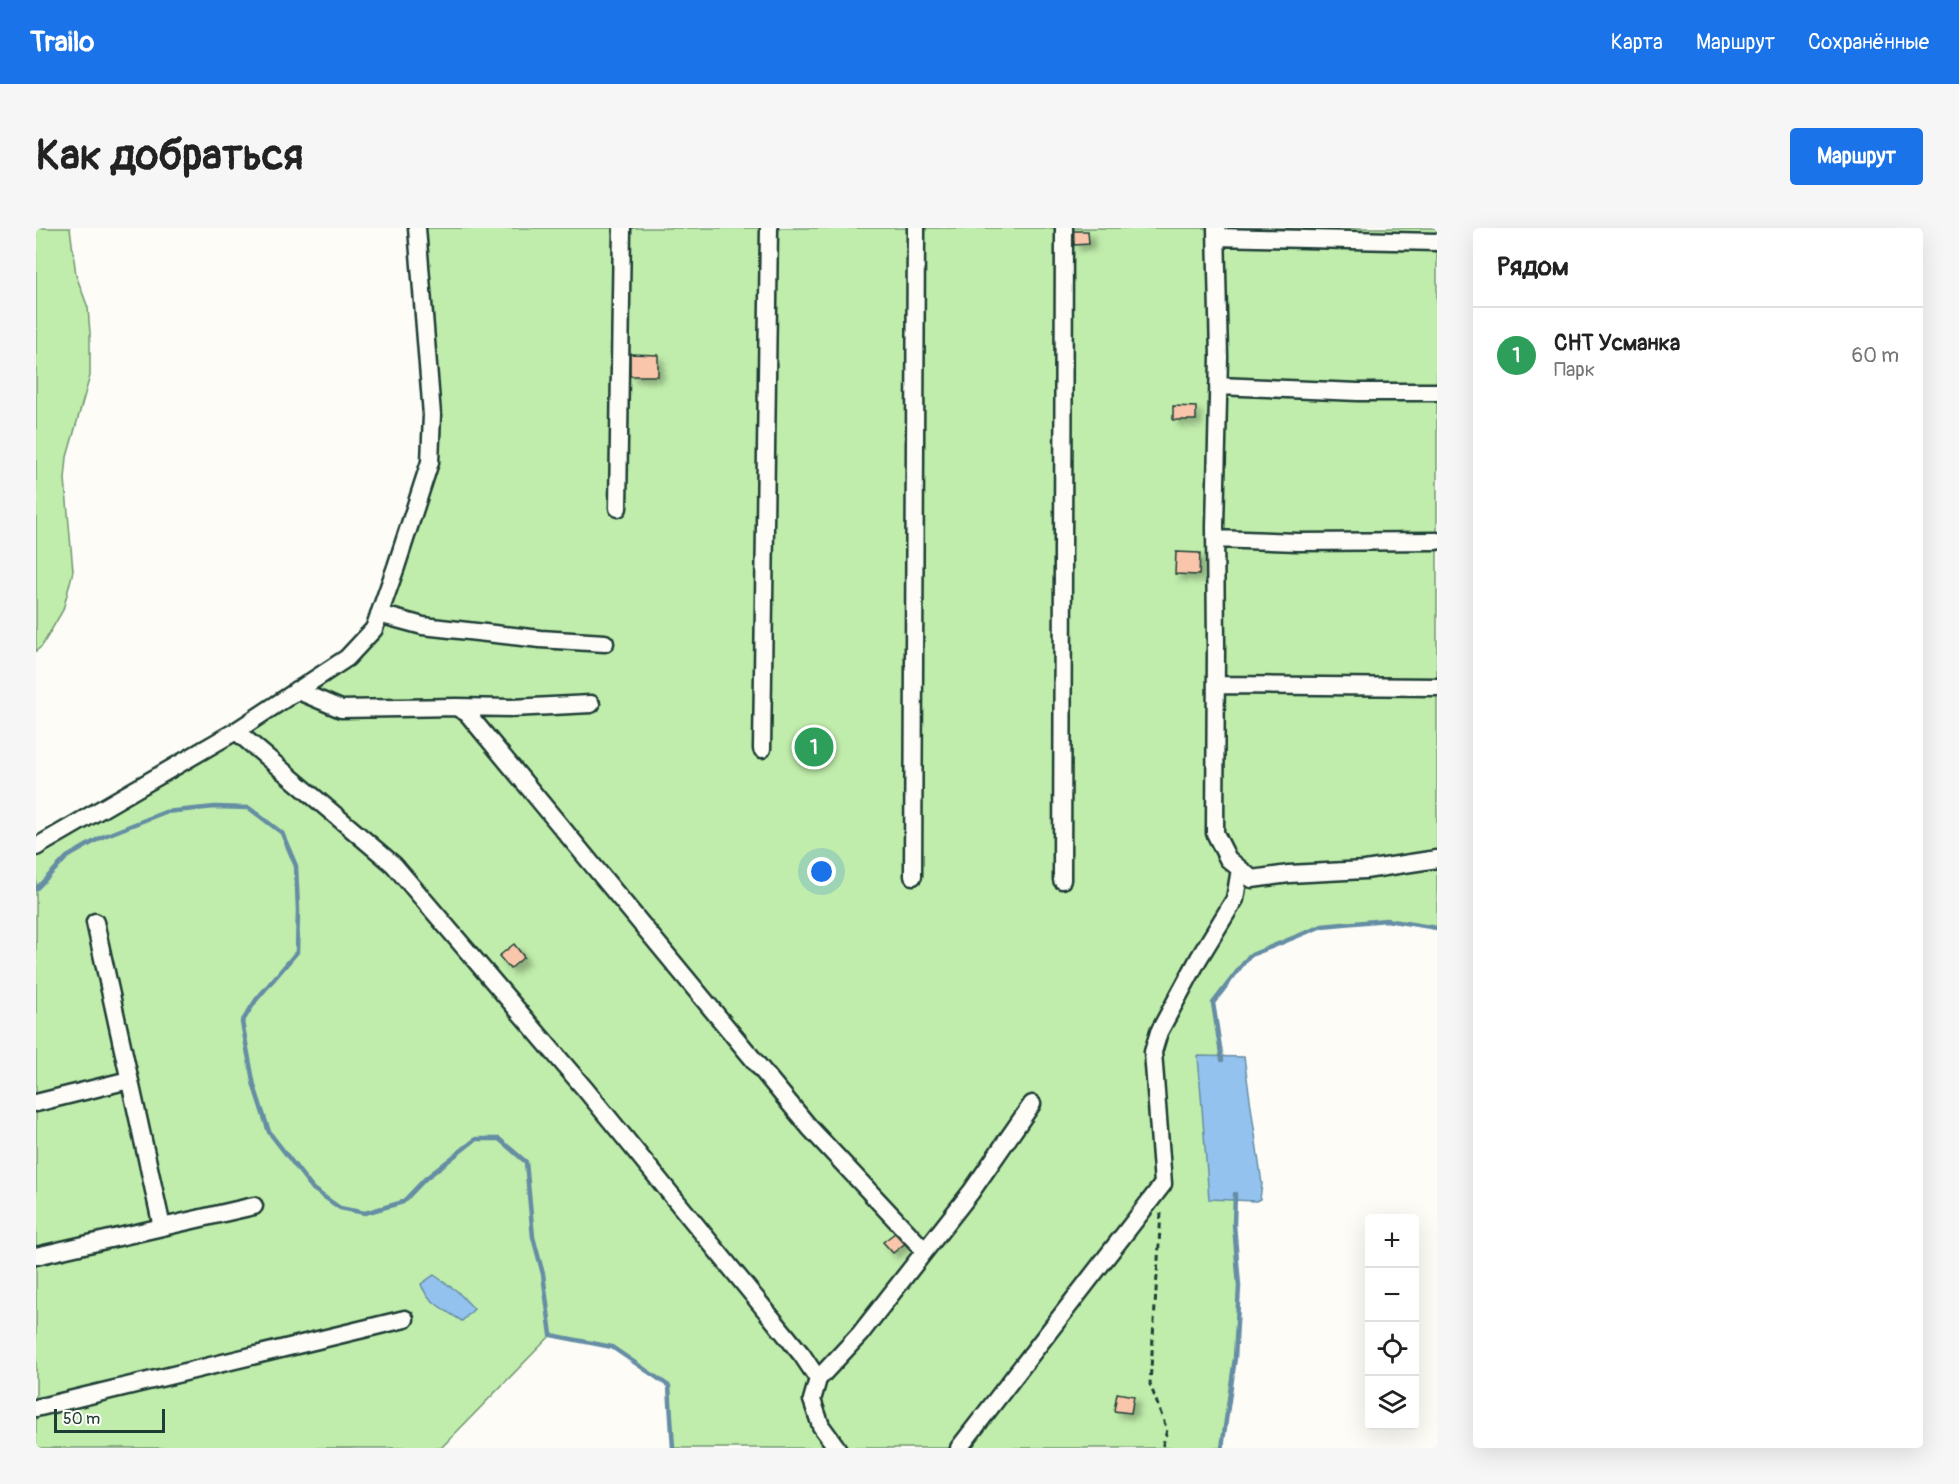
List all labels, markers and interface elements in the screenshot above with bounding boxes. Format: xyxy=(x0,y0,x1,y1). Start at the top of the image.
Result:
text: Trailo xyxy=(30,25,94,60)
text: Карта xyxy=(1611,29,1663,56)
text: Маршрут xyxy=(1696,29,1775,56)
text: Сохранённые xyxy=(1808,29,1929,56)
button: Маршрут xyxy=(1790,128,1923,185)
text: Как добраться xyxy=(36,130,303,182)
text: Рядом xyxy=(1497,251,1569,283)
text: СНТ Усманка xyxy=(1554,329,1680,357)
text: 1 xyxy=(1513,343,1520,368)
text: 60 m xyxy=(1852,343,1899,368)
text: Парк xyxy=(1554,357,1595,382)
pin: 1 xyxy=(794,724,834,770)
your location xyxy=(807,857,836,886)
map controls xyxy=(1365,1214,1419,1430)
button: + xyxy=(1365,1214,1419,1268)
button: − xyxy=(1365,1268,1419,1322)
button: locate xyxy=(1365,1322,1419,1376)
button: layers xyxy=(1365,1376,1419,1430)
scale bar xyxy=(54,1406,165,1434)
text: 50 m xyxy=(63,1409,100,1429)

